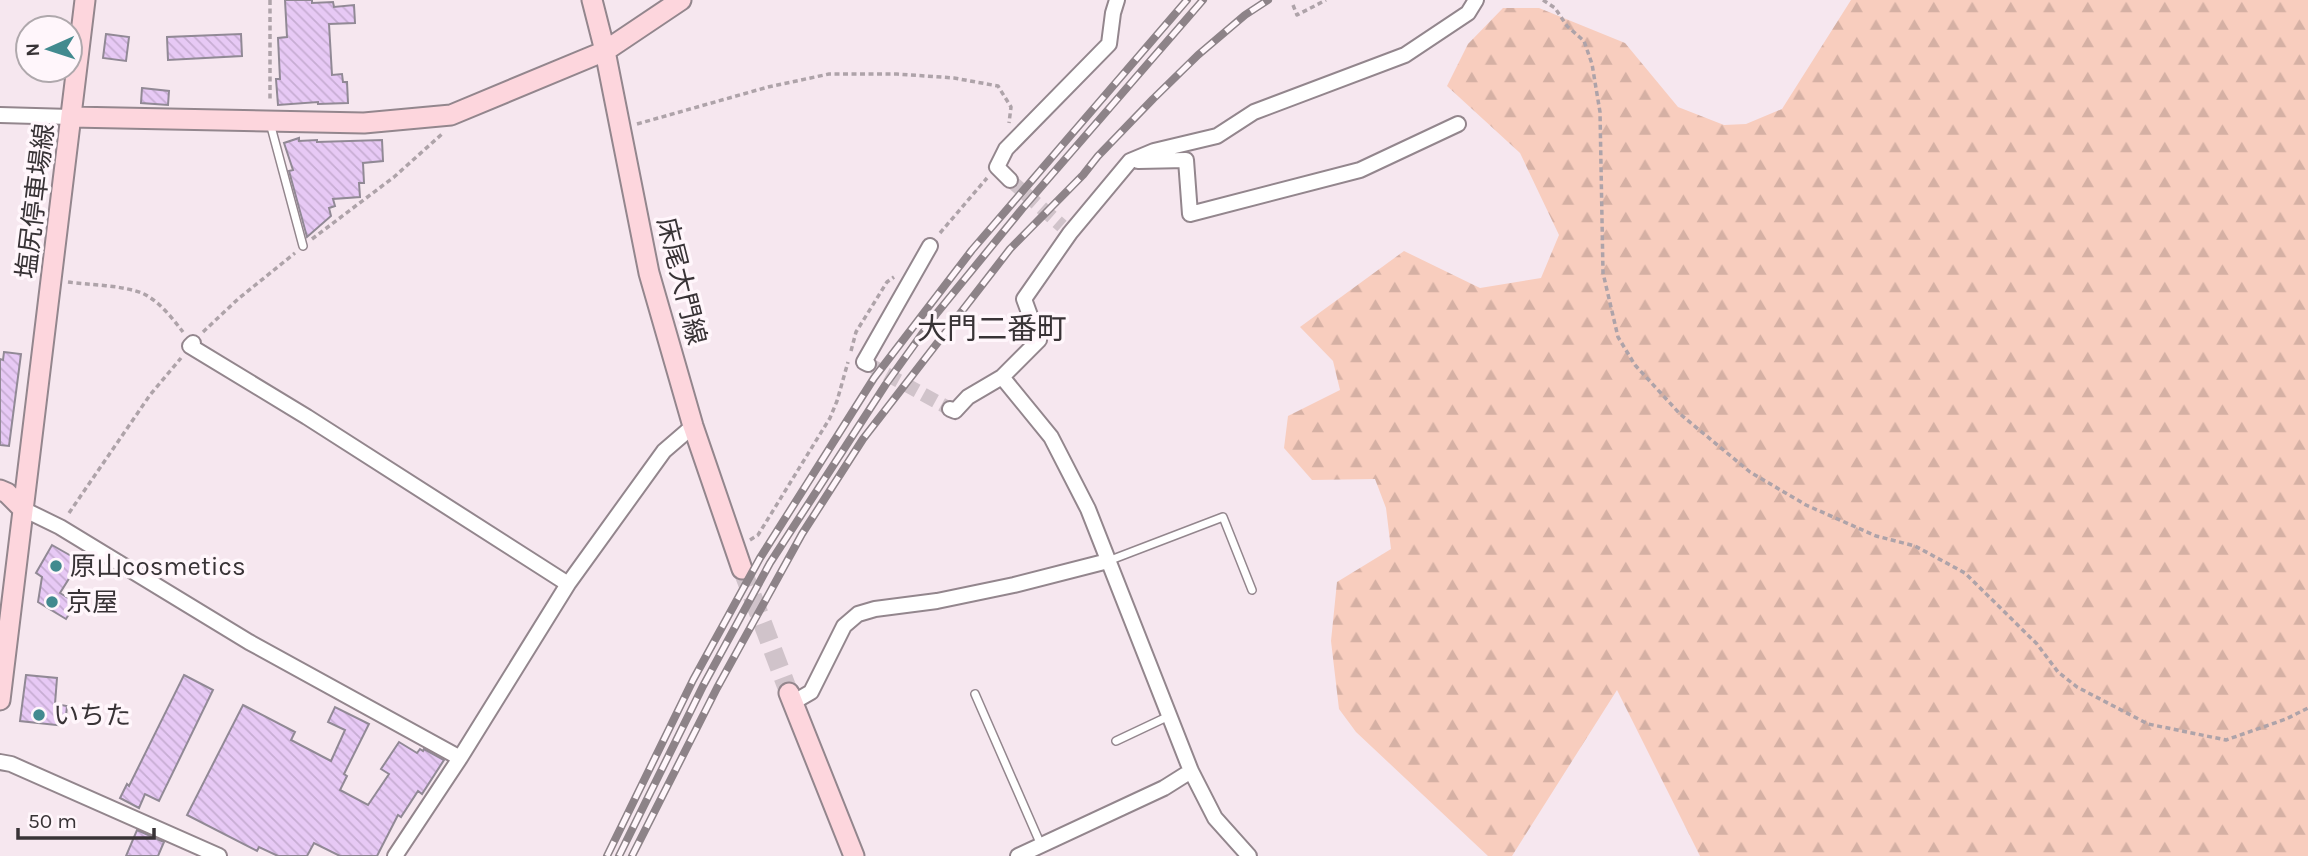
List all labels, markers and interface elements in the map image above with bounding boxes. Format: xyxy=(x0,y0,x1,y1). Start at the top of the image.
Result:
north arrow xyxy=(14,14,84,84)
text: N xyxy=(22,42,44,57)
street label: 塩尻停車場線 xyxy=(11,122,60,280)
street label: 床尾大門線 xyxy=(651,214,712,348)
district label: 大門二番町 xyxy=(917,311,1067,347)
place label: 原山cosmetics xyxy=(70,551,246,582)
marker: 原山cosmetics xyxy=(48,558,64,574)
place label: 京屋 xyxy=(66,587,118,618)
marker: 京屋 xyxy=(44,594,60,610)
place label: いちた xyxy=(53,700,131,731)
marker: いちた xyxy=(31,707,47,723)
scale bar xyxy=(18,796,154,840)
text: 50 m xyxy=(28,809,77,833)

